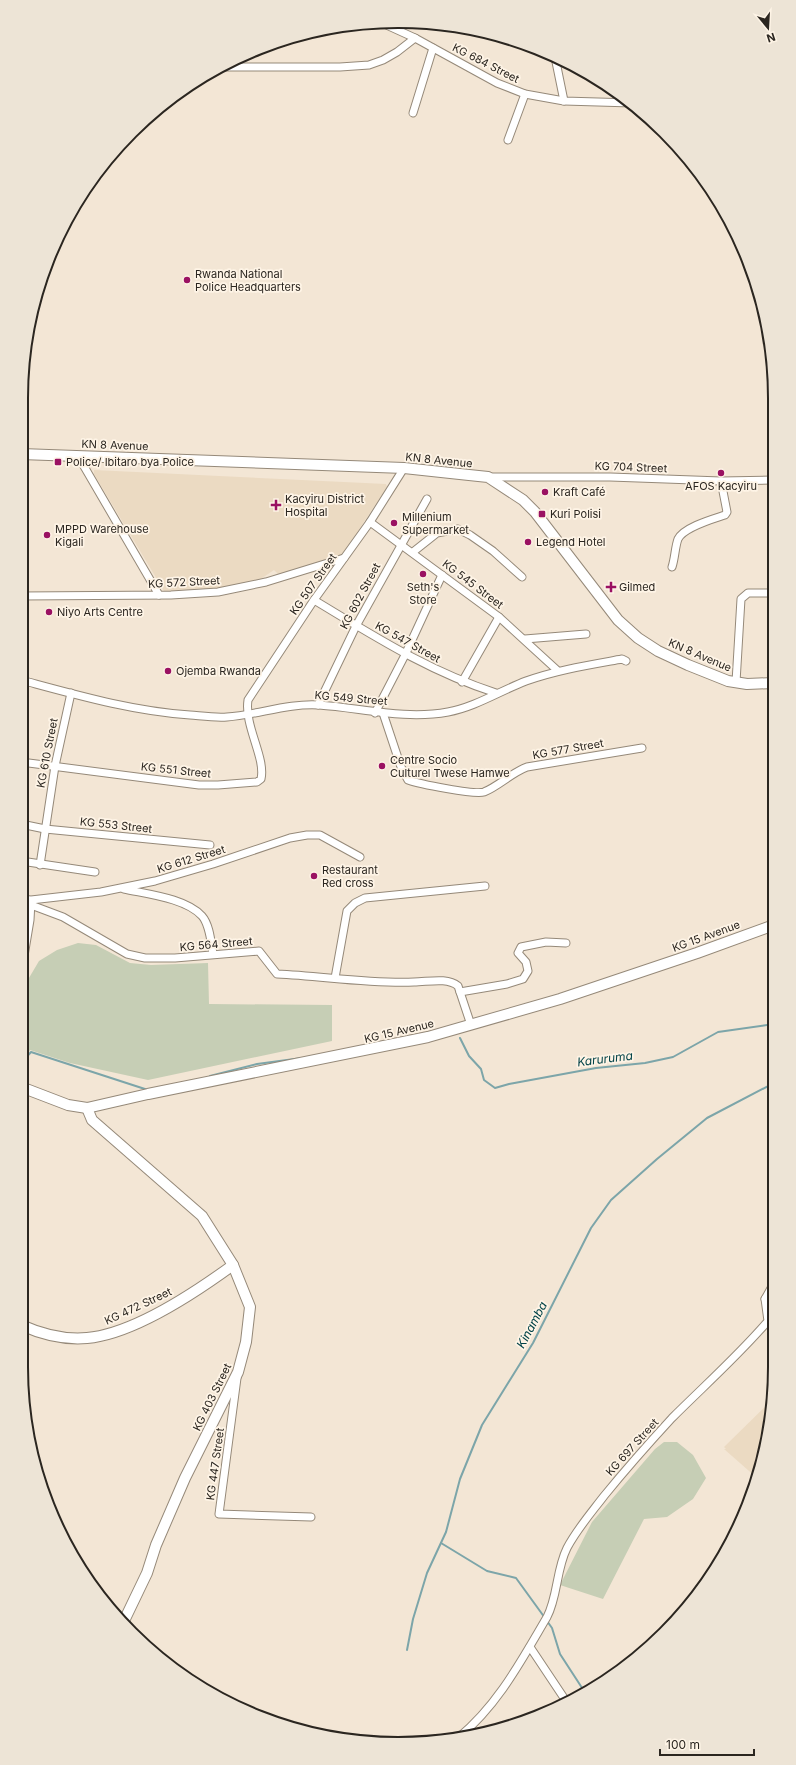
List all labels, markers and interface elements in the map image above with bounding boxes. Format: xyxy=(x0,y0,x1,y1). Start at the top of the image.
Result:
north arrow xyxy=(748,8,788,48)
text: N xyxy=(765,30,777,45)
street label: KG 684 Street xyxy=(450,40,522,86)
place label: Rwanda National Police Headquarters xyxy=(195,267,301,294)
marker: Rwanda National Police Headquarters xyxy=(182,275,192,285)
street label: KN 8 Avenue xyxy=(81,437,149,453)
street label: KN 8 Avenue xyxy=(405,450,473,470)
place label: Police/ Ibitaro bya Police xyxy=(66,455,194,469)
marker: Police/ Ibitaro bya Police xyxy=(53,457,63,467)
street label: KG 704 Street xyxy=(594,459,668,475)
marker: AFOS Kacyiru xyxy=(716,468,726,478)
place label: AFOS Kacyiru xyxy=(685,479,757,493)
place label: Kraft Café xyxy=(553,485,605,499)
marker: Kraft Café xyxy=(540,487,550,497)
place label: Kacyiru District Hospital xyxy=(285,492,364,519)
marker: Kacyiru District Hospital xyxy=(270,499,282,511)
place label: Kuri Polisi xyxy=(550,507,601,521)
marker: Kuri Polisi xyxy=(537,509,547,519)
place label: Millenium Supermarket xyxy=(402,510,469,537)
marker: Millenium Supermarket xyxy=(389,518,399,528)
place label: MPPD Warehouse Kigali xyxy=(55,522,149,549)
marker: MPPD Warehouse Kigali xyxy=(42,530,52,540)
place label: Legend Hotel xyxy=(536,535,605,549)
marker: Legend Hotel xyxy=(523,537,533,547)
street label: KG 507 Street xyxy=(287,550,340,618)
street label: KG 545 Street xyxy=(440,556,507,612)
street label: KG 602 Street xyxy=(337,560,383,631)
marker: Seth's Store xyxy=(418,569,428,579)
street label: KG 572 Street xyxy=(148,573,221,591)
place label: Seth's Store xyxy=(407,580,440,607)
place label: Gilmed xyxy=(619,580,655,594)
marker: Gilmed xyxy=(606,582,616,592)
place label: Niyo Arts Centre xyxy=(57,605,143,619)
marker: Niyo Arts Centre xyxy=(44,607,54,617)
street label: KG 547 Street xyxy=(373,618,443,666)
street label: KN 8 Avenue xyxy=(666,635,734,675)
place label: Ojemba Rwanda xyxy=(176,664,261,678)
marker: Ojemba Rwanda xyxy=(163,666,173,676)
street label: KG 549 Street xyxy=(314,688,388,708)
street label: KG 610 Street xyxy=(33,717,61,789)
street label: KG 577 Street xyxy=(531,736,605,762)
place label: Centre Socio Culturel Twese Hamwe xyxy=(390,753,510,780)
street label: KG 551 Street xyxy=(140,759,212,781)
marker: Centre Socio Culturel Twese Hamwe xyxy=(377,761,387,771)
street label: KG 553 Street xyxy=(79,814,153,836)
street label: KG 612 Street xyxy=(155,842,227,876)
place label: Restaurant Red cross xyxy=(322,863,378,890)
marker: Restaurant Red cross xyxy=(309,871,319,881)
street label: KG 15 Avenue xyxy=(670,917,742,955)
street label: KG 564 Street xyxy=(179,934,253,954)
street label: KG 15 Avenue xyxy=(363,1016,435,1046)
water label: Karuruma xyxy=(576,1048,634,1069)
street label: KG 472 Street xyxy=(102,1284,174,1328)
water label: Kinamba xyxy=(513,1299,550,1351)
street label: KG 403 Street xyxy=(190,1361,235,1433)
street label: KG 697 Street xyxy=(603,1415,662,1478)
street label: KG 447 Street xyxy=(203,1427,227,1501)
scale bar xyxy=(660,1731,754,1757)
text: 100 m xyxy=(666,1737,700,1752)

